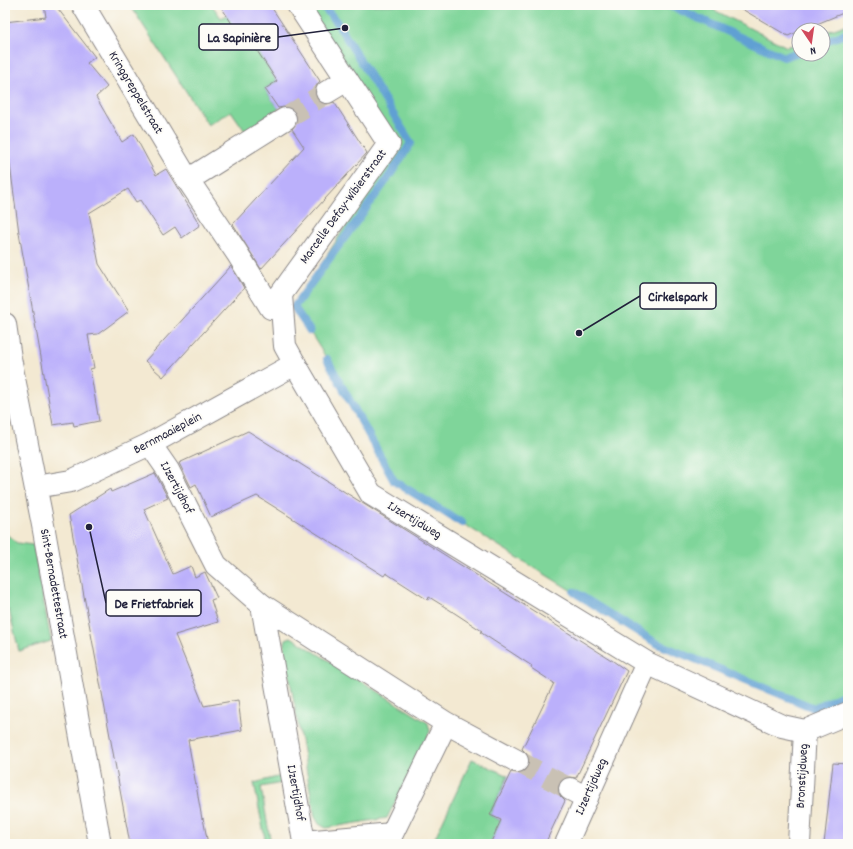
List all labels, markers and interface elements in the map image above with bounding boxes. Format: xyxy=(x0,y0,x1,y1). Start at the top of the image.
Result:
north arrow xyxy=(791,22,831,62)
callout: La Sapinière xyxy=(199,24,278,50)
text: La Sapinière xyxy=(207,29,271,49)
text: N xyxy=(808,41,817,58)
street label: Kringgreppelstraat xyxy=(103,48,167,138)
street label: Marcelle Defay-Wibierstraat xyxy=(296,146,392,268)
callout: Cirkelspark xyxy=(640,283,716,309)
text: Cirkelspark xyxy=(648,288,708,308)
street label: Bernmaaieplein xyxy=(130,408,206,460)
street label: IJzertijdhof xyxy=(154,458,198,518)
street label: IJzertijdweg xyxy=(383,497,445,545)
street label: Sint-Bernadettestraat xyxy=(34,528,72,641)
callout: De Frietfabriek xyxy=(106,590,201,616)
text: De Frietfabriek xyxy=(114,595,194,615)
street label: Bronstijdweg xyxy=(792,743,814,809)
street label: IJzertijdweg xyxy=(571,755,613,819)
street label: IJzertijdhof xyxy=(281,763,309,823)

